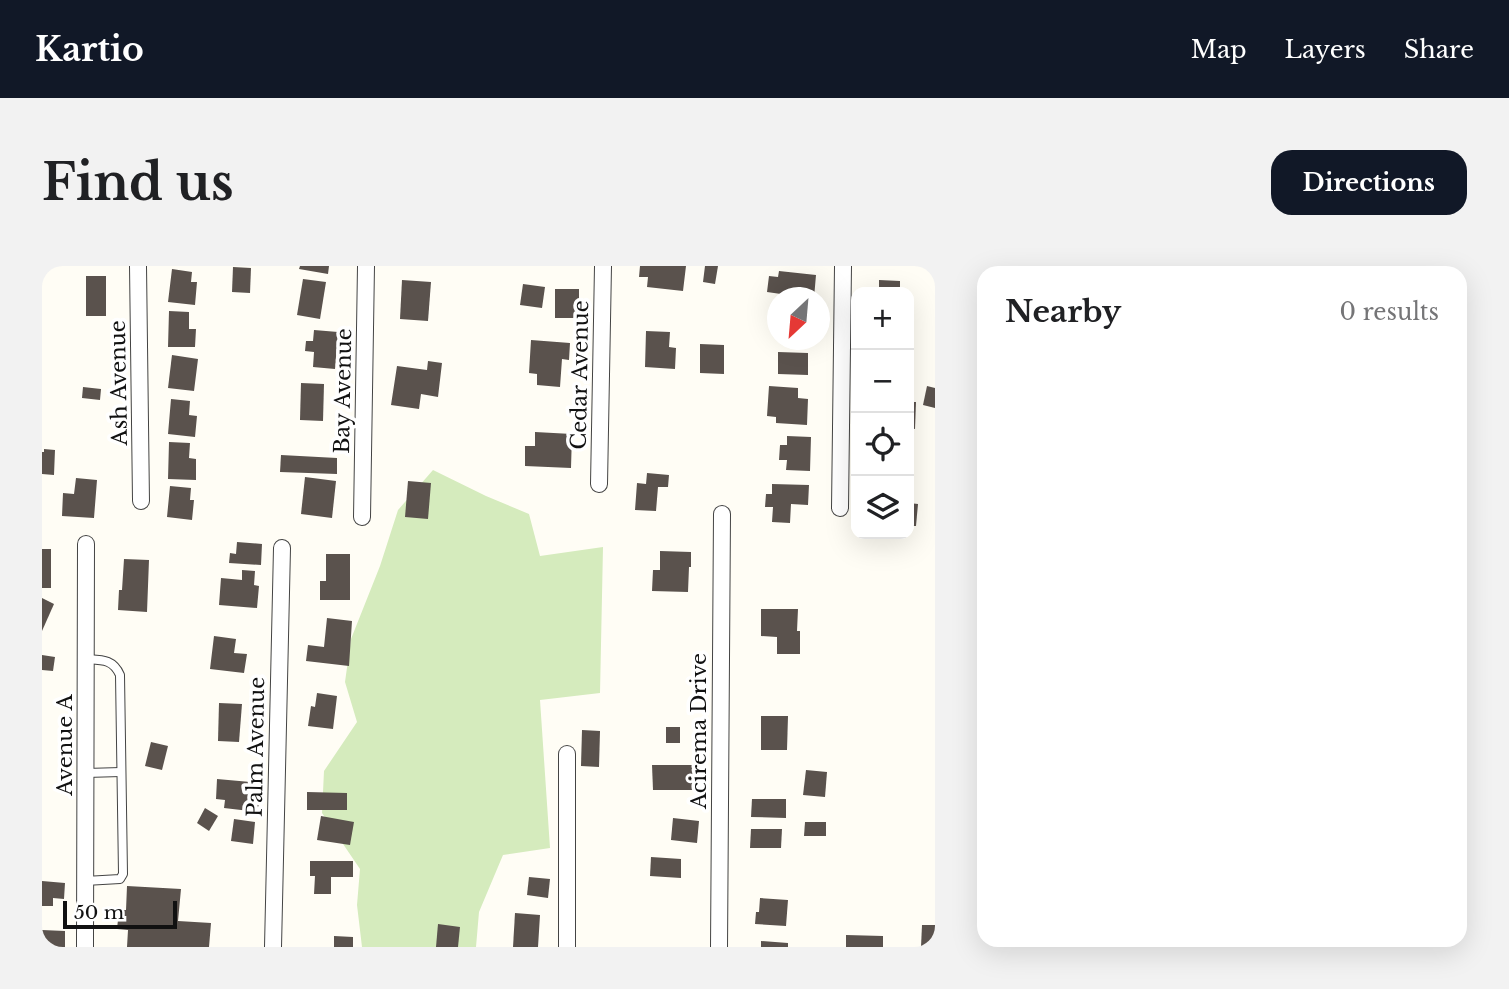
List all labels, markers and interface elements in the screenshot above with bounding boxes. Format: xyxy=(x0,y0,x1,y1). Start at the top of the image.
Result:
text: Kartio xyxy=(35,29,144,70)
text: Map xyxy=(1191,35,1247,64)
text: Layers xyxy=(1285,35,1366,64)
text: Share xyxy=(1404,35,1474,64)
button: Directions xyxy=(1271,150,1467,215)
text: Find us xyxy=(42,152,234,213)
north arrow xyxy=(767,287,830,350)
map controls xyxy=(851,287,914,539)
button: + xyxy=(851,287,914,350)
text: Nearby xyxy=(1005,293,1121,330)
text: 0 results xyxy=(1340,298,1439,326)
street label: Cedar Avenue xyxy=(566,300,594,450)
street label: Ash Avenue xyxy=(105,320,133,447)
street label: Bay Avenue xyxy=(329,328,357,454)
button: − xyxy=(851,350,914,413)
button: locate xyxy=(851,413,914,476)
button: layers xyxy=(851,476,914,539)
street label: Acirema Drive xyxy=(686,653,712,810)
street label: Palm Avenue xyxy=(242,677,270,817)
street label: Avenue A xyxy=(52,694,78,797)
scale bar xyxy=(63,898,177,930)
text: 50 m xyxy=(74,901,124,924)

